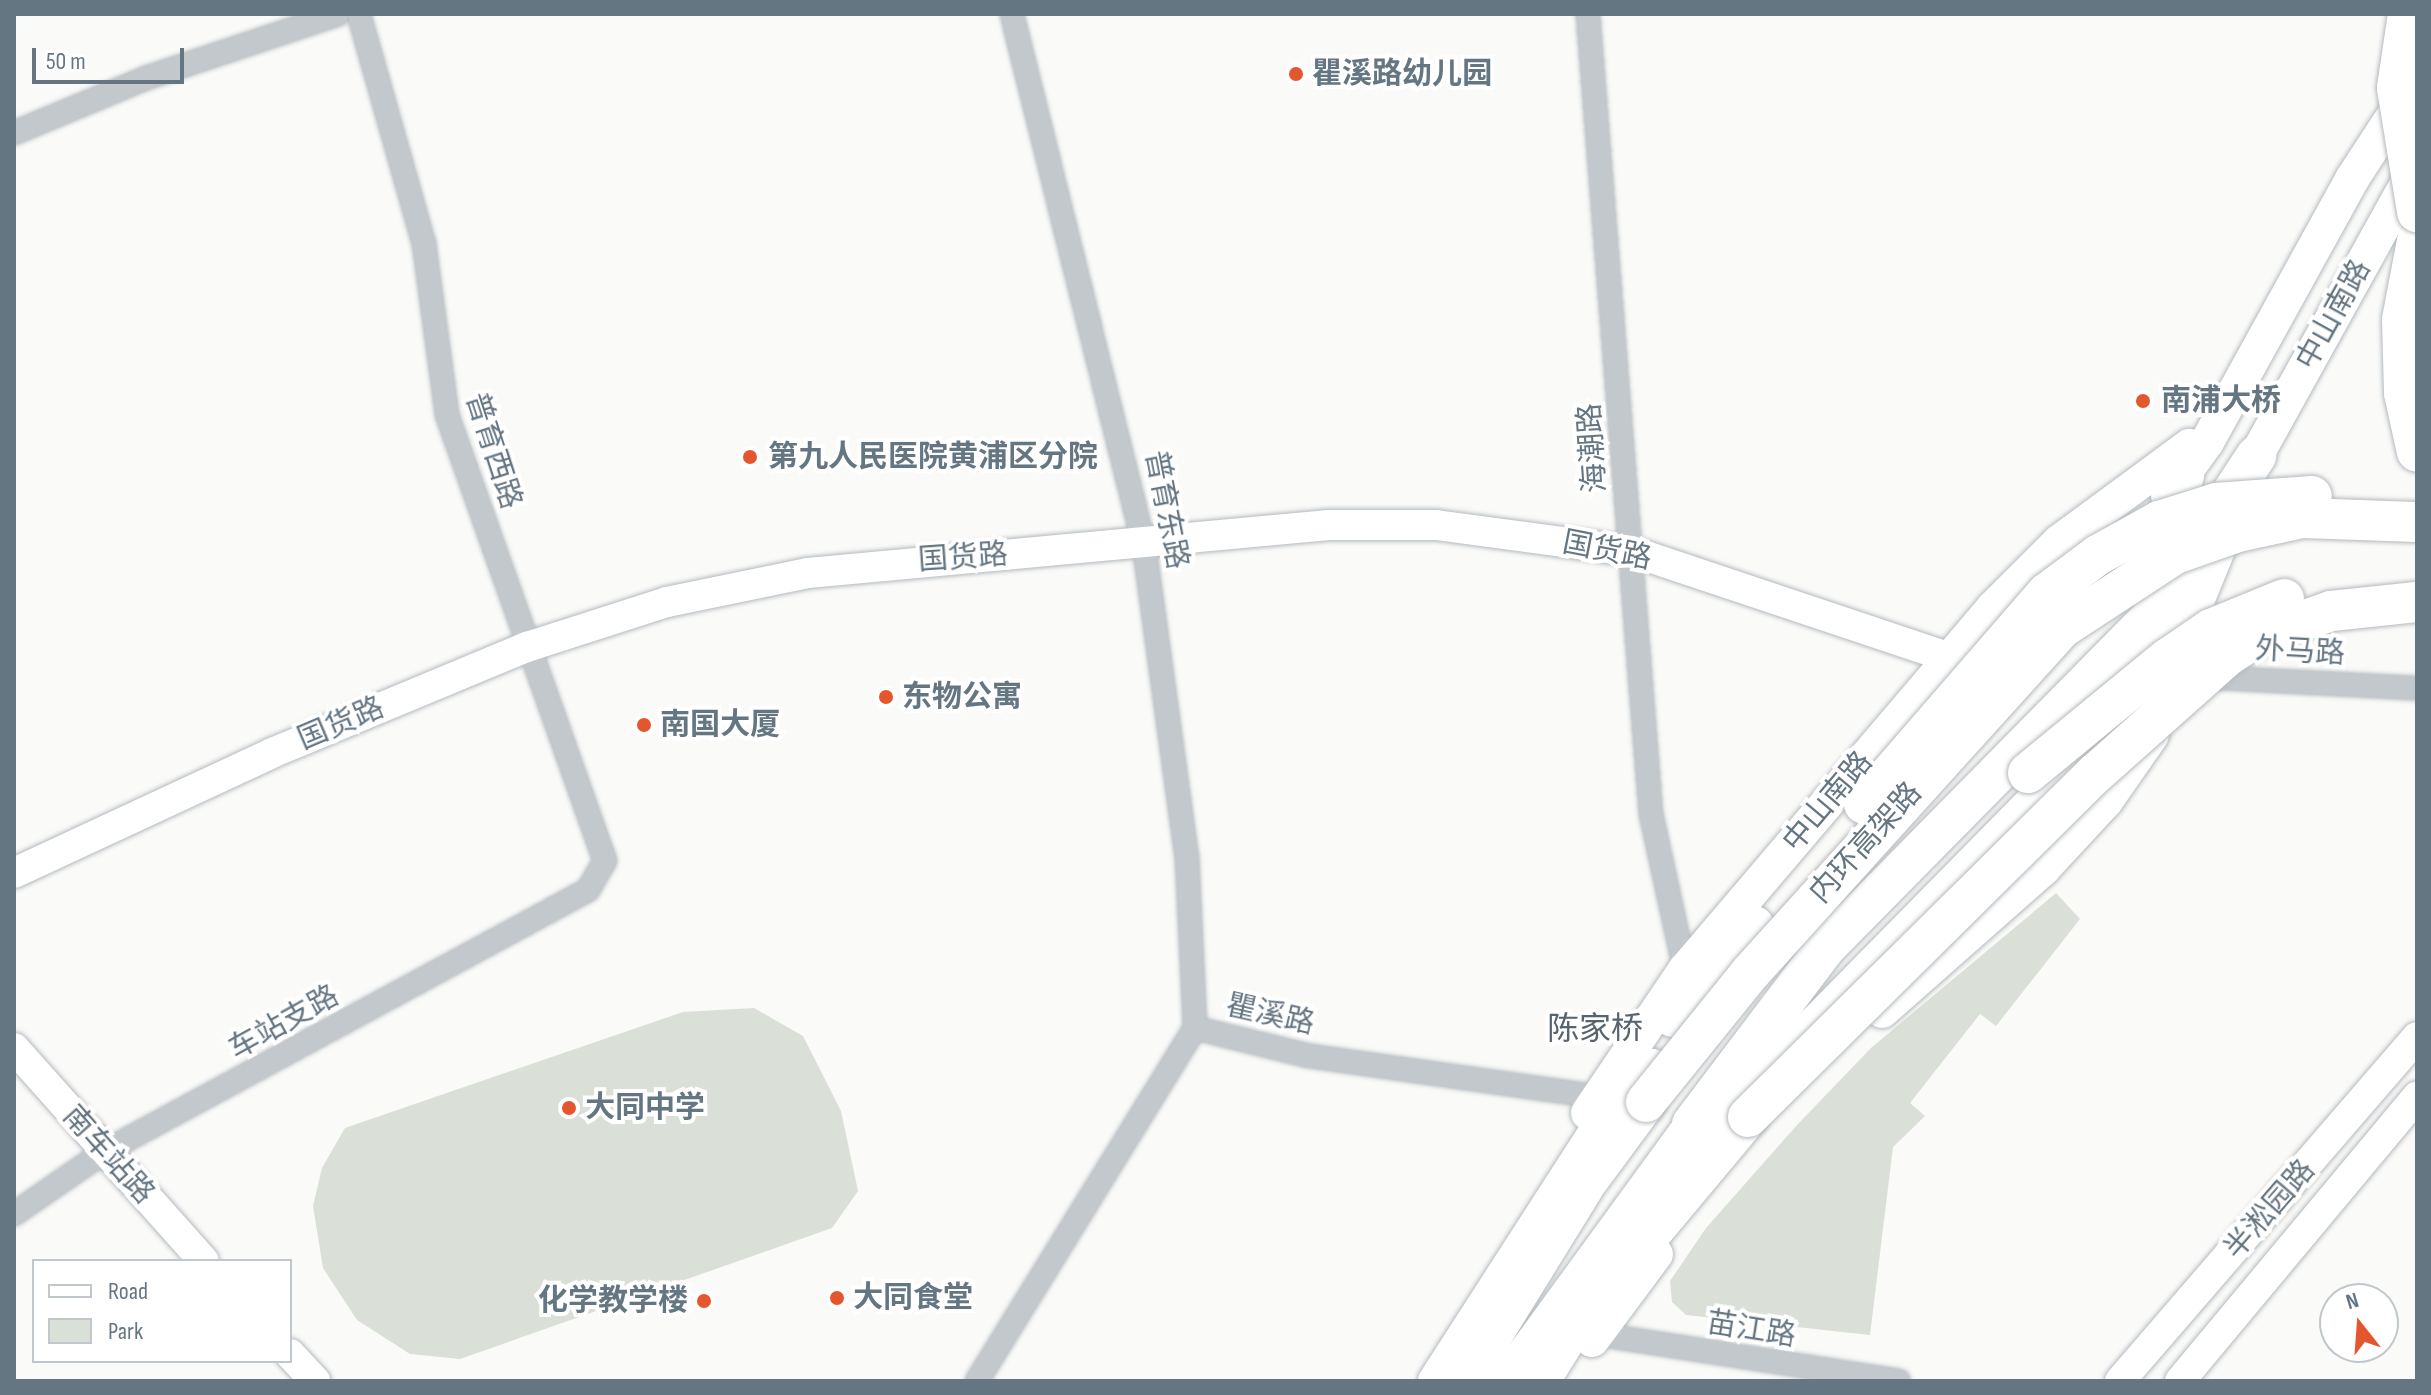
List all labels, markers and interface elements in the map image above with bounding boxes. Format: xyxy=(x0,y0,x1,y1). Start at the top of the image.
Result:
scale bar xyxy=(36,32,188,82)
text: 50 m xyxy=(46,47,86,76)
place label: 瞿溪路幼儿园 xyxy=(1312,56,1492,92)
marker: 瞿溪路幼儿园 xyxy=(1287,65,1305,83)
street label: 中山南路 xyxy=(2289,254,2379,376)
place label: 南浦大桥 xyxy=(2161,383,2281,419)
street label: 普育西路 xyxy=(457,388,529,514)
marker: 南浦大桥 xyxy=(2132,390,2154,412)
street label: 海潮路 xyxy=(1572,402,1614,494)
place label: 第九人民医院黄浦区分院 xyxy=(768,439,1098,475)
marker: 第九人民医院黄浦区分院 xyxy=(739,446,761,468)
street label: 普育东路 xyxy=(1137,448,1195,572)
street label: 国货路 xyxy=(1559,525,1655,577)
street label: 国货路 xyxy=(917,537,1009,579)
street label: 外马路 xyxy=(2254,632,2346,672)
place label: 东物公寓 xyxy=(902,679,1022,715)
marker: 东物公寓 xyxy=(877,688,895,706)
street label: 国货路 xyxy=(293,690,389,758)
place label: 南国大厦 xyxy=(660,707,780,743)
marker: 南国大厦 xyxy=(635,716,653,734)
street label: 中山南路 xyxy=(1776,744,1880,860)
street label: 内环高架路 xyxy=(1802,775,1930,911)
street label: 车站支路 xyxy=(223,978,345,1068)
street label: 瞿溪路 xyxy=(1222,987,1318,1043)
district label: 陈家桥 xyxy=(1547,1011,1643,1049)
place label: 大同中学 xyxy=(585,1090,705,1126)
street label: 南车站路 xyxy=(54,1098,162,1212)
marker: 大同中学 xyxy=(560,1099,578,1117)
street label: 半淞园路 xyxy=(2217,1153,2323,1267)
legend xyxy=(32,1259,292,1363)
text: Road xyxy=(108,1277,148,1306)
place label: 大同食堂 xyxy=(853,1280,973,1316)
place label: 化学教学楼 xyxy=(538,1283,688,1319)
north arrow xyxy=(2319,1283,2399,1363)
text: N xyxy=(2343,1287,2362,1316)
marker: 大同食堂 xyxy=(828,1289,846,1307)
marker: 化学教学楼 xyxy=(695,1292,713,1310)
street label: 苗江路 xyxy=(1704,1305,1798,1355)
text: Park xyxy=(108,1317,143,1346)

